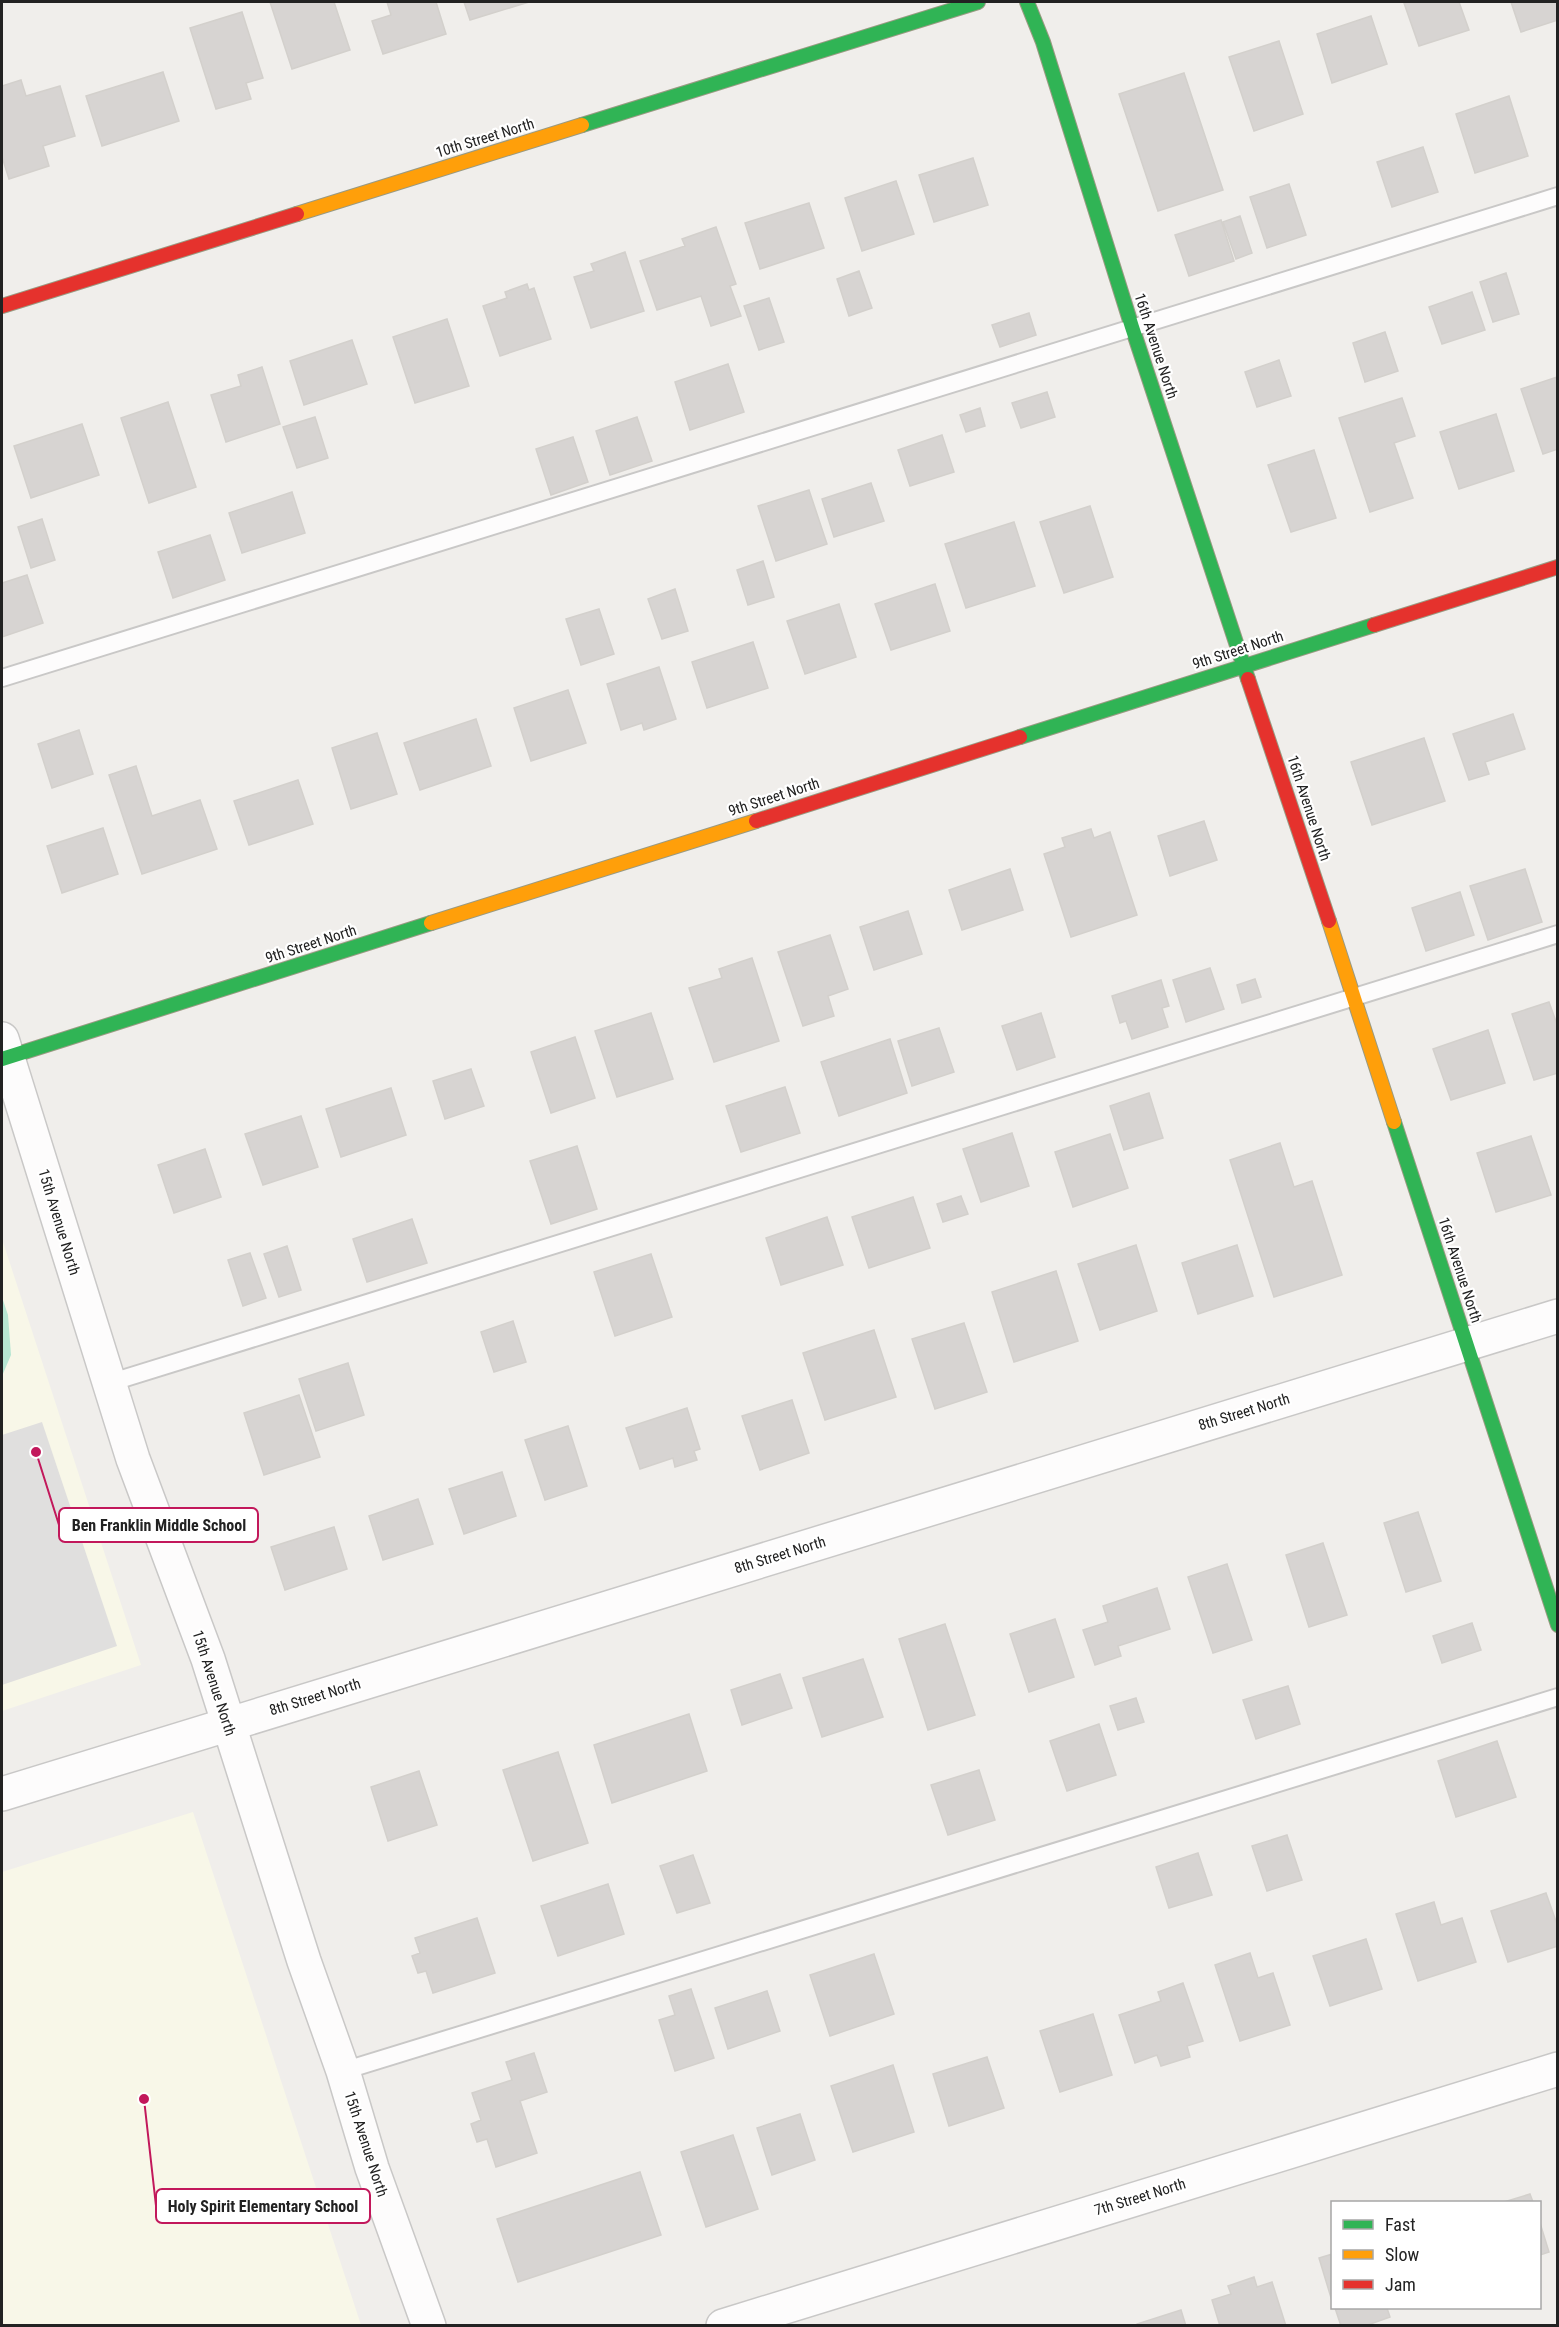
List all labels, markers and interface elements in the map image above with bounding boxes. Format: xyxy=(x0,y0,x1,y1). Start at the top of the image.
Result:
street label: 10th Street North xyxy=(434,114,536,162)
street label: 16th Avenue North xyxy=(1130,291,1182,401)
street label: 9th Street North xyxy=(1190,627,1286,673)
street label: 16th Avenue North xyxy=(1283,753,1335,863)
street label: 9th Street North xyxy=(726,774,822,820)
street label: 9th Street North xyxy=(263,921,359,967)
street label: 15th Avenue North xyxy=(34,1167,84,1277)
street label: 16th Avenue North xyxy=(1434,1215,1486,1325)
street label: 8th Street North xyxy=(1196,1390,1292,1434)
callout: Ben Franklin Middle School xyxy=(59,1508,258,1542)
text: Ben Franklin Middle School xyxy=(72,1516,246,1535)
street label: 8th Street North xyxy=(732,1533,828,1577)
street label: 15th Avenue North xyxy=(188,1628,240,1738)
street label: 8th Street North xyxy=(267,1675,363,1719)
street label: 15th Avenue North xyxy=(340,2089,392,2199)
street label: 7th Street North xyxy=(1092,2175,1188,2219)
callout: Holy Spirit Elementary School xyxy=(156,2189,370,2223)
text: Holy Spirit Elementary School xyxy=(168,2197,358,2216)
legend xyxy=(1331,2201,1541,2309)
text: Fast xyxy=(1385,2214,1416,2235)
text: Slow xyxy=(1385,2244,1420,2265)
text: Jam xyxy=(1385,2274,1416,2295)

